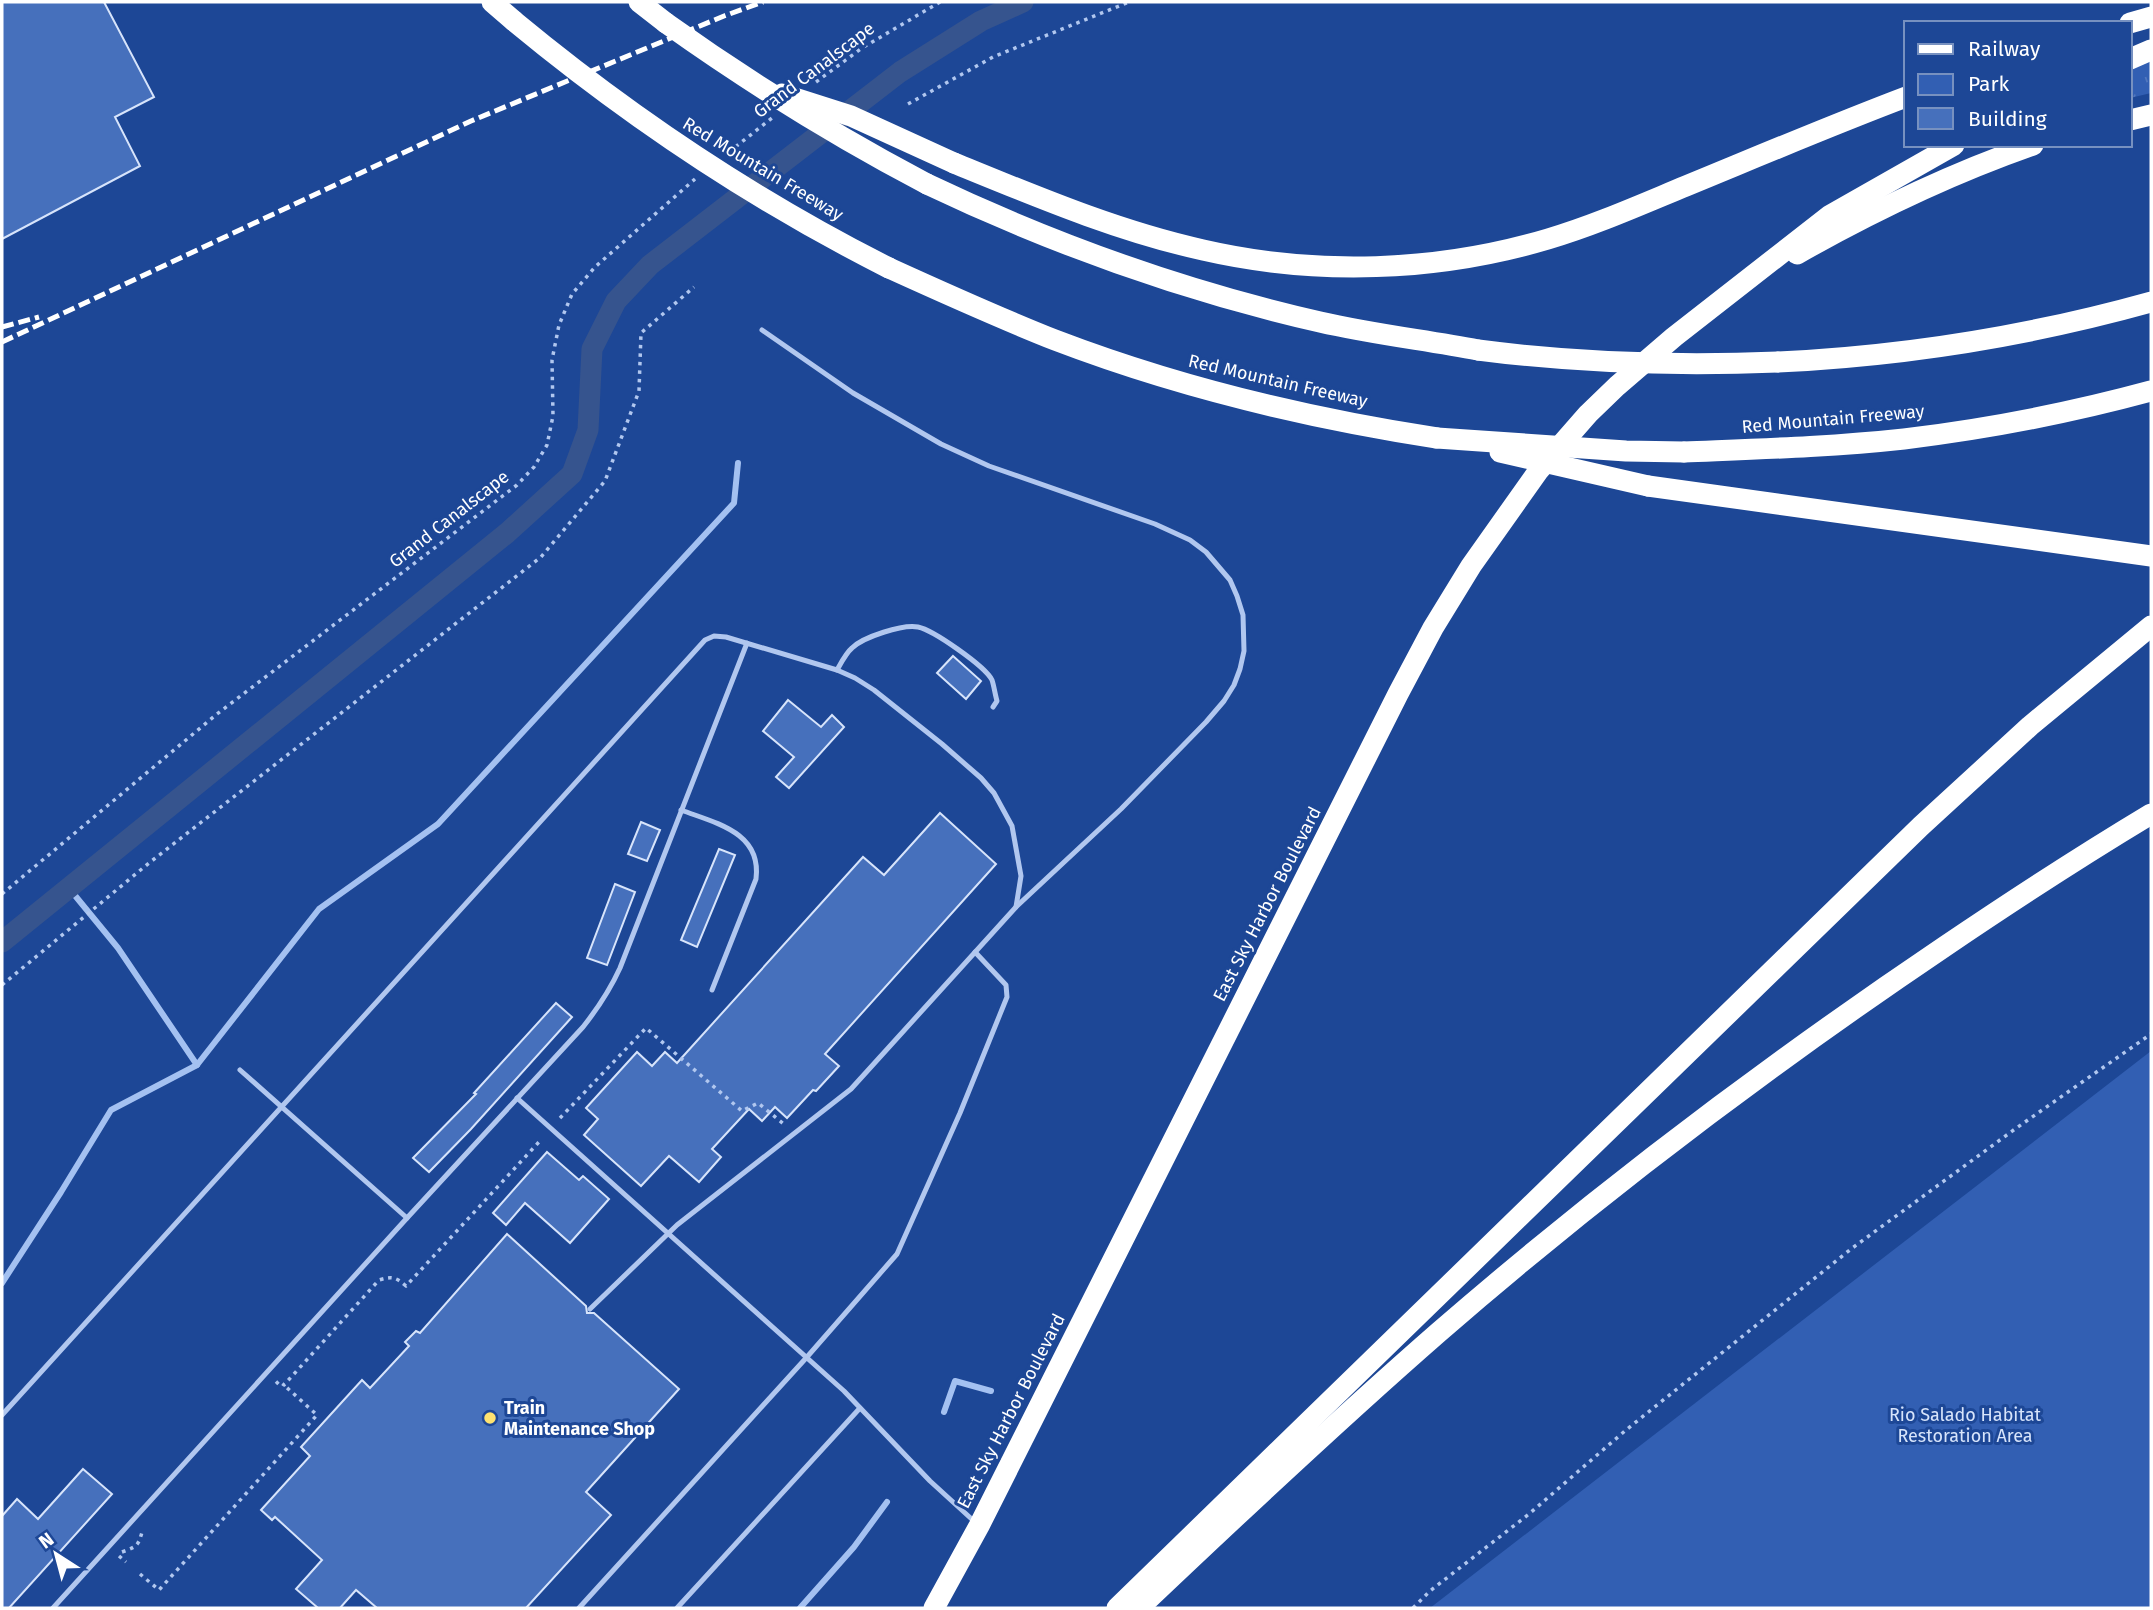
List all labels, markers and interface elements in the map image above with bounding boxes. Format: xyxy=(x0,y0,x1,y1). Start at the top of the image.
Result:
street label: Grand Canalscape xyxy=(749,17,879,123)
legend xyxy=(1904,21,2132,147)
text: Railway xyxy=(1968,36,2041,62)
text: Park xyxy=(1968,71,2010,97)
text: Building xyxy=(1968,106,2047,132)
street label: Red Mountain Freeway xyxy=(679,112,847,226)
street label: Red Mountain Freeway xyxy=(1186,350,1370,412)
street label: Red Mountain Freeway xyxy=(1741,400,1925,438)
street label: Grand Canalscape xyxy=(385,465,513,573)
street label: East Sky Harbor Boulevard xyxy=(1208,803,1326,1005)
street label: East Sky Harbor Boulevard xyxy=(952,1310,1070,1512)
place label: Train Maintenance Shop xyxy=(504,1397,655,1440)
park label: Rio Salado Habitat Restoration Area xyxy=(1889,1404,2042,1447)
marker: Train Maintenance Shop xyxy=(482,1410,498,1426)
north arrow xyxy=(21,1519,91,1589)
text: N xyxy=(34,1528,58,1554)

